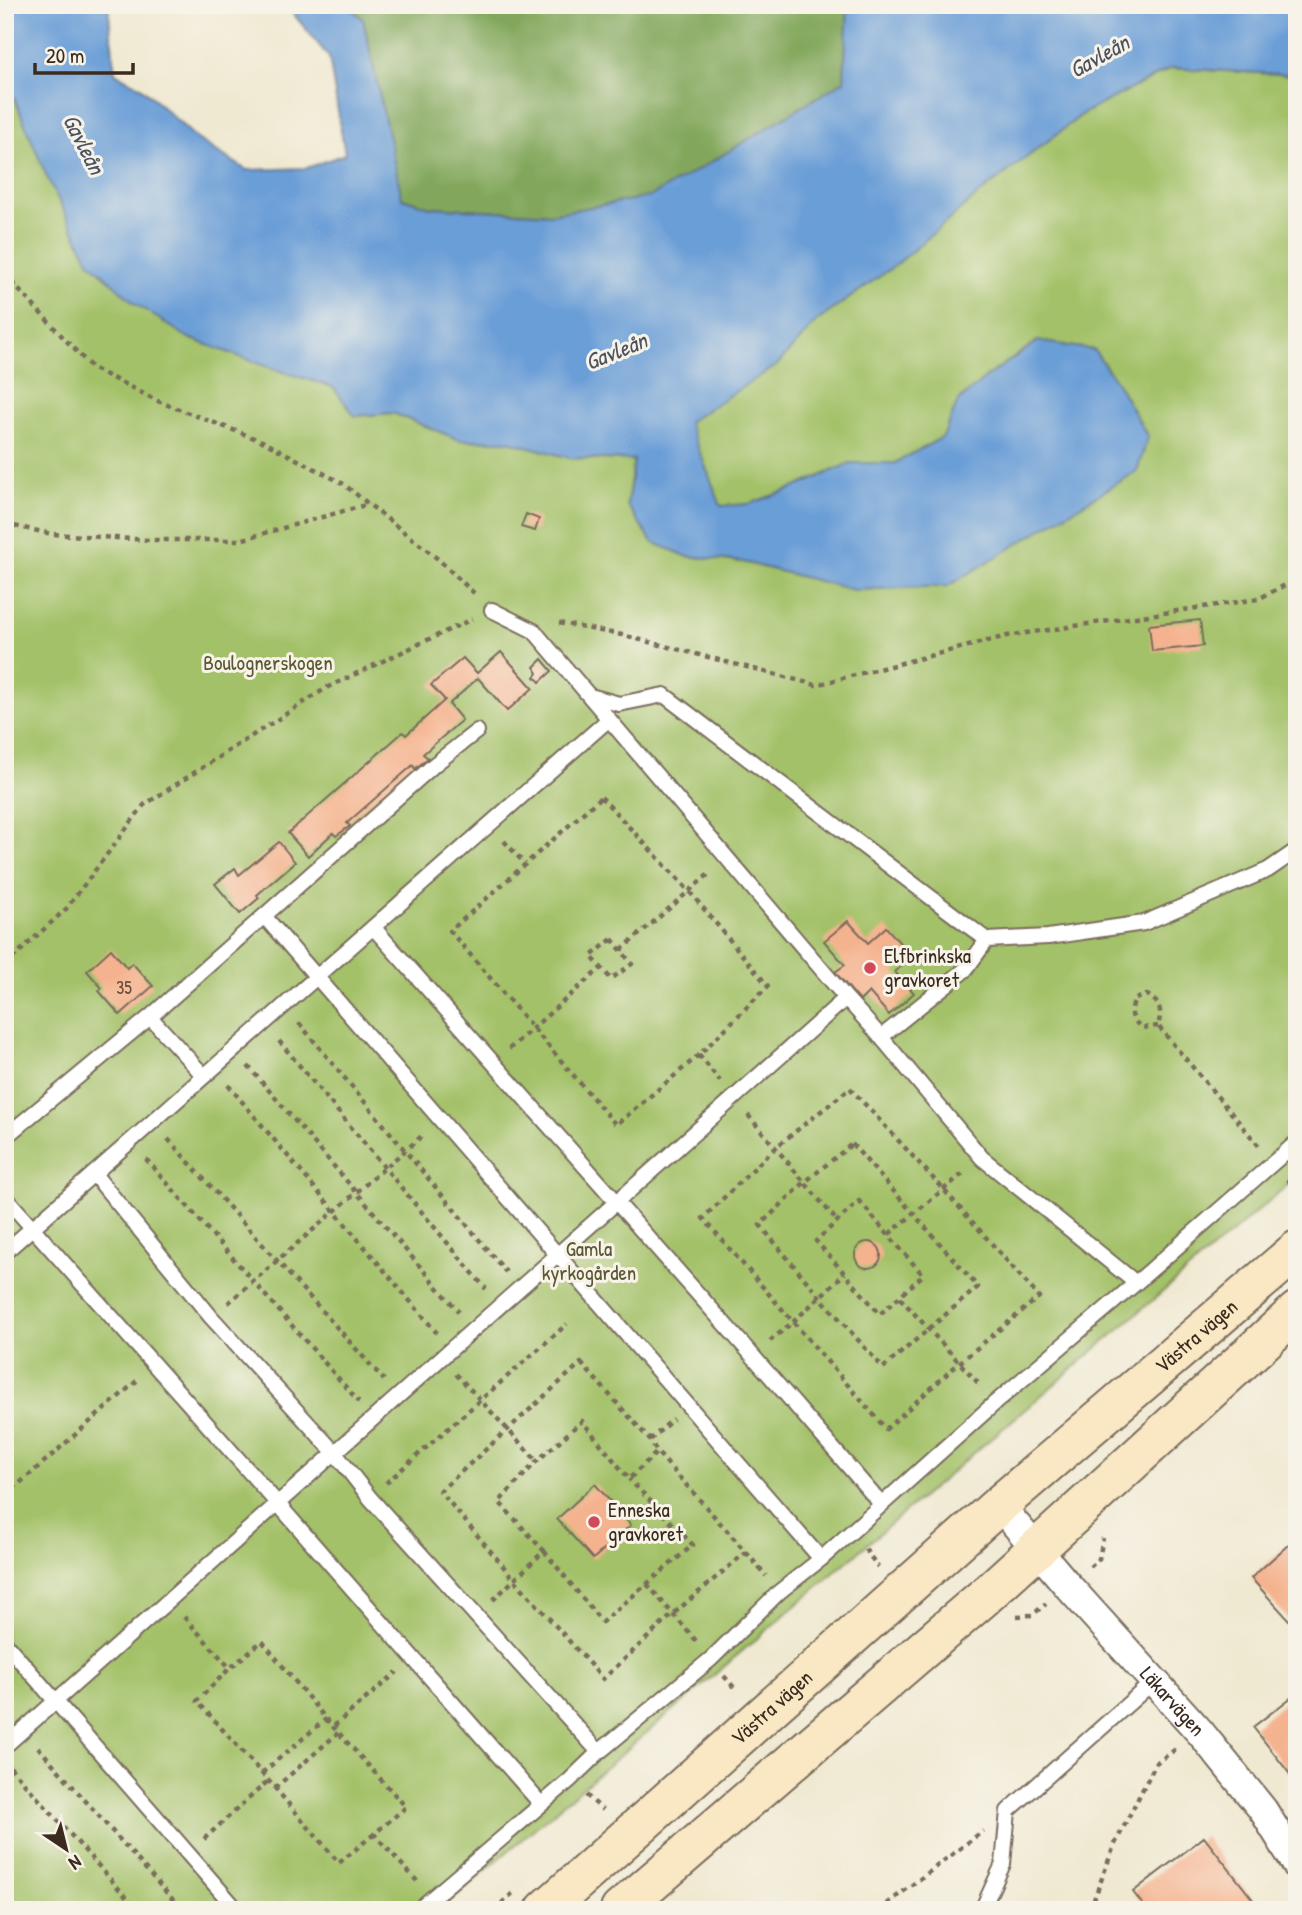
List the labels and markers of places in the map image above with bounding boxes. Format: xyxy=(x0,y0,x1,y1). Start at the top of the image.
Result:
place label: Elfbrinkska gravkoret xyxy=(884,941,971,994)
marker: Elfbrinkska gravkoret xyxy=(862,960,878,976)
place label: Enneska gravkoret xyxy=(608,1495,684,1548)
marker: Enneska gravkoret xyxy=(586,1514,602,1530)

